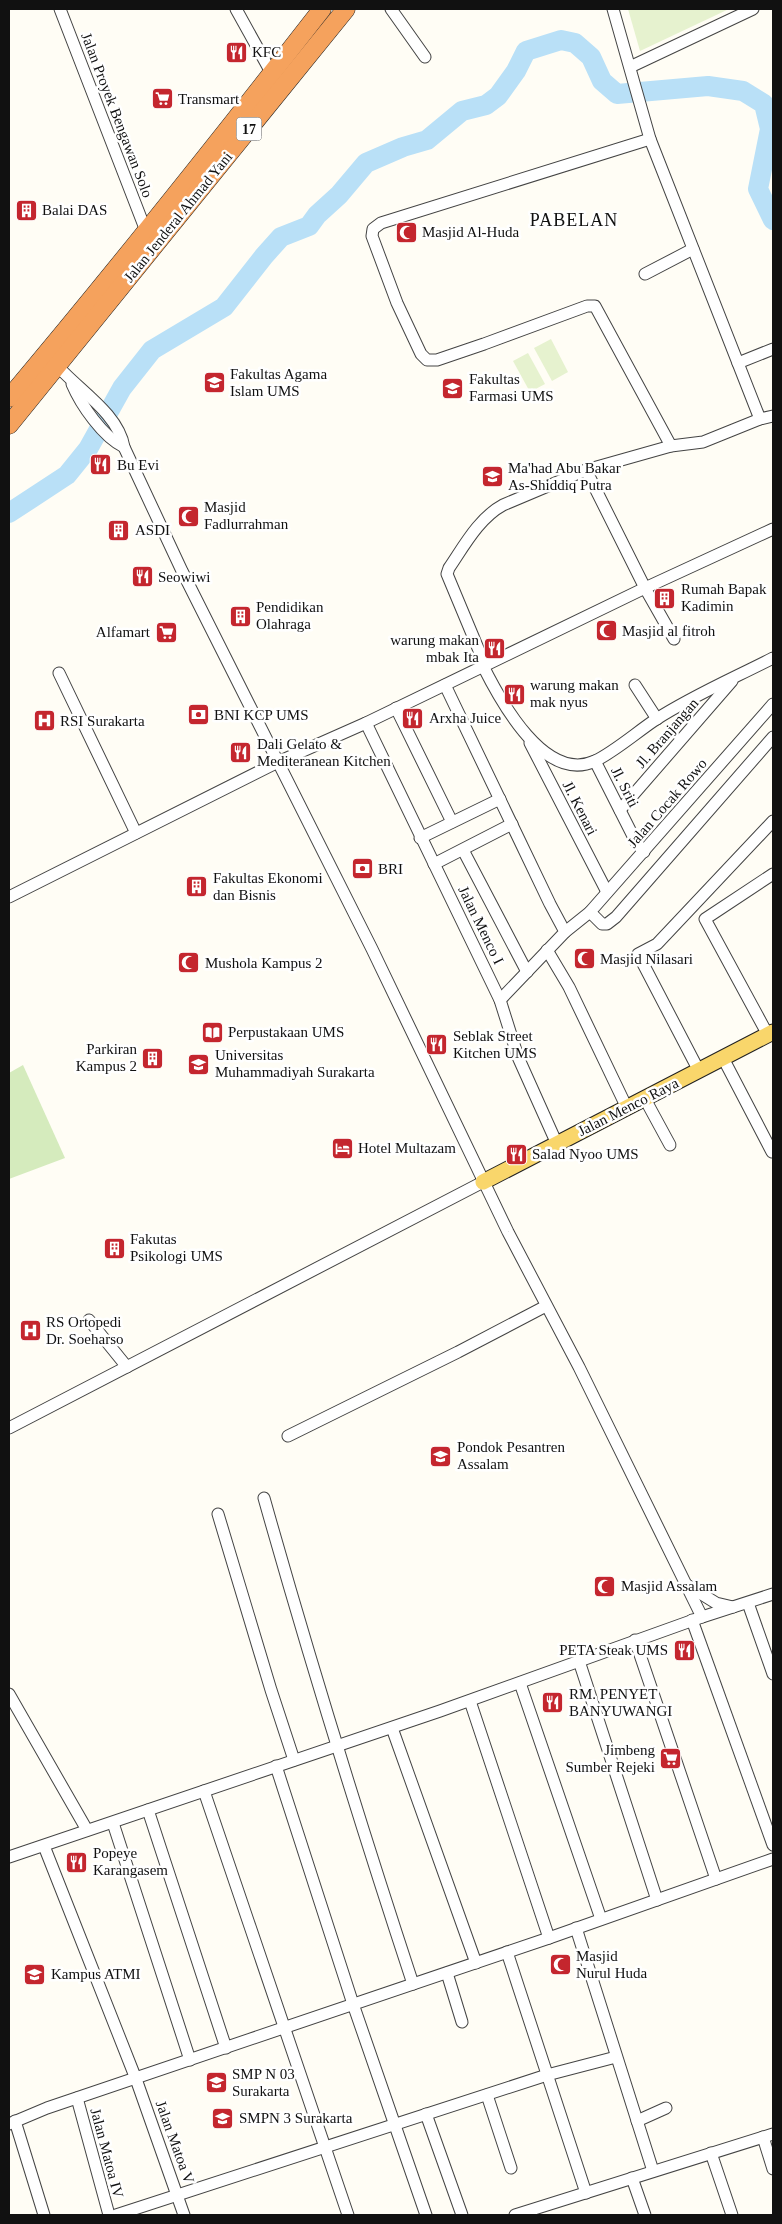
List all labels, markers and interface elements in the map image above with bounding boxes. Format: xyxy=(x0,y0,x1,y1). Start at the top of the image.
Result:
street label: Jalan Proyek Bengawan Solo xyxy=(78,30,156,200)
restaurant icon: KFC xyxy=(224,40,248,64)
place label: KFC xyxy=(252,44,281,60)
supermarket icon: Transmart xyxy=(150,87,174,111)
place label: Transmart xyxy=(178,91,240,107)
road number: 17 xyxy=(236,118,262,140)
street label: Jalan Jenderal Ahmad Yani xyxy=(121,149,235,285)
building icon: Balai DAS xyxy=(14,198,38,222)
place label: Balai DAS xyxy=(42,202,107,218)
district label: PABELAN xyxy=(530,210,618,230)
mosque icon: Masjid Al-Huda xyxy=(394,220,418,244)
place label: Masjid Al-Huda xyxy=(422,224,519,240)
place label: Fakultas Agama Islam UMS xyxy=(230,366,327,399)
school or university icon: Fakultas Agama Islam UMS xyxy=(202,371,226,395)
place label: Fakultas Farmasi UMS xyxy=(469,371,554,404)
school or university icon: Fakultas Farmasi UMS xyxy=(441,376,465,400)
restaurant icon: Bu Evi xyxy=(89,453,113,477)
place label: Bu Evi xyxy=(117,457,159,473)
place label: Ma'had Abu Bakar As-Shiddiq Putra xyxy=(508,460,621,493)
school or university icon: Ma'had Abu Bakar As-Shiddiq Putra xyxy=(480,465,504,489)
place label: Masjid Fadlurrahman xyxy=(204,499,289,532)
mosque icon: Masjid Fadlurrahman xyxy=(176,504,200,528)
building icon: ASDI xyxy=(107,518,131,542)
place label: ASDI xyxy=(135,522,170,538)
restaurant icon: Seowiwi xyxy=(130,565,154,589)
place label: Seowiwi xyxy=(158,569,211,585)
place label: Rumah Bapak Kadimin xyxy=(681,581,767,614)
building icon: Rumah Bapak Kadimin xyxy=(653,586,677,610)
place label: Pendidikan Olahraga xyxy=(256,599,324,632)
building icon: Pendidikan Olahraga xyxy=(228,604,252,628)
mosque icon: Masjid al fitroh xyxy=(594,619,618,643)
supermarket icon: Alfamart xyxy=(154,620,178,644)
place label: Masjid al fitroh xyxy=(622,623,716,639)
place label: Alfamart xyxy=(96,624,151,640)
place label: warung makan mbak Ita xyxy=(390,632,479,665)
restaurant icon: warung makan mbak Ita xyxy=(483,637,507,661)
place label: warung makan mak nyus xyxy=(530,677,619,710)
restaurant icon: warung makan mak nyus xyxy=(502,682,526,706)
street label: Jl. Branjangan xyxy=(633,695,702,771)
bank icon: BNI KCP UMS xyxy=(186,703,210,727)
restaurant icon: Arxha Juice xyxy=(401,706,425,730)
place label: BNI KCP UMS xyxy=(214,707,308,723)
hospital icon: RSI Surakarta xyxy=(32,709,56,733)
place label: Arxha Juice xyxy=(429,710,501,726)
place label: RSI Surakarta xyxy=(60,713,145,729)
place label: Dali Gelato & Mediteranean Kitchen xyxy=(257,736,391,769)
restaurant icon: Dali Gelato & Mediteranean Kitchen xyxy=(229,741,253,765)
street label: Jalan Cocak Rowo xyxy=(624,755,710,851)
street label: Jl. Sriti xyxy=(608,764,642,810)
street label: Jl. Kenari xyxy=(560,778,600,838)
bank icon: BRI xyxy=(350,857,374,881)
place label: BRI xyxy=(378,861,403,877)
place label: Fakultas Ekonomi dan Bisnis xyxy=(213,870,323,903)
building icon: Fakultas Ekonomi dan Bisnis xyxy=(185,875,209,899)
street label: Jalan Menco I xyxy=(455,883,507,967)
mosque icon: Masjid Nilasari xyxy=(572,947,596,971)
mosque icon: Mushola Kampus 2 xyxy=(177,951,201,975)
place label: Masjid Nilasari xyxy=(600,951,693,967)
place label: Mushola Kampus 2 xyxy=(205,955,323,971)
library icon: Perpustakaan UMS xyxy=(200,1020,224,1044)
place label: Perpustakaan UMS xyxy=(228,1024,344,1040)
place label: Seblak Street Kitchen UMS xyxy=(453,1028,537,1061)
restaurant icon: Seblak Street Kitchen UMS xyxy=(425,1033,449,1057)
place label: Parkiran Kampus 2 xyxy=(76,1041,137,1074)
building icon: Parkiran Kampus 2 xyxy=(141,1046,165,1070)
place label: Universitas Muhammadiyah Surakarta xyxy=(215,1047,375,1080)
school or university icon: Universitas Muhammadiyah Surakarta xyxy=(187,1052,211,1076)
street label: Jalan Menco Raya xyxy=(575,1075,681,1139)
hotel icon: Hotel Multazam xyxy=(330,1136,354,1160)
place label: Hotel Multazam xyxy=(358,1140,456,1156)
restaurant icon: Salad Nyoo UMS xyxy=(504,1142,528,1166)
place label: Salad Nyoo UMS xyxy=(532,1146,639,1162)
place label: Fakutas Psikologi UMS xyxy=(130,1231,223,1264)
building icon: Fakutas Psikologi UMS xyxy=(102,1236,126,1260)
place label: RS Ortopedi Dr. Soeharso xyxy=(46,1314,124,1347)
hospital icon: RS Ortopedi Dr. Soeharso xyxy=(18,1319,42,1343)
place label: Pondok Pesantren Assalam xyxy=(457,1439,565,1472)
school or university icon: Pondok Pesantren Assalam xyxy=(429,1444,453,1468)
mosque icon: Masjid Assalam xyxy=(593,1574,617,1598)
place label: Masjid Assalam xyxy=(621,1578,718,1594)
restaurant icon: PETA Steak UMS xyxy=(672,1638,696,1662)
place label: PETA Steak UMS xyxy=(559,1642,668,1658)
place label: RM. PENYET BANYUWANGI xyxy=(569,1686,672,1719)
restaurant icon: RM. PENYET BANYUWANGI xyxy=(541,1691,565,1715)
place label: Jimbeng Sumber Rejeki xyxy=(565,1742,655,1775)
supermarket icon: Jimbeng Sumber Rejeki xyxy=(659,1747,683,1771)
place label: Popeye Karangasem xyxy=(93,1845,168,1878)
restaurant icon: Popeye Karangasem xyxy=(65,1850,89,1874)
place label: Masjid Nurul Huda xyxy=(576,1948,648,1981)
mosque icon: Masjid Nurul Huda xyxy=(548,1953,572,1977)
school or university icon: Kampus ATMI xyxy=(23,1962,47,1986)
place label: Kampus ATMI xyxy=(51,1966,141,1982)
place label: SMP N 03 Surakarta xyxy=(232,2066,295,2099)
school or university icon: SMP N 03 Surakarta xyxy=(204,2071,228,2095)
street label: Jalan Matoa V xyxy=(153,2098,197,2186)
street label: Jalan Matoa IV xyxy=(87,2106,127,2200)
school or university icon: SMPN 3 Surakarta xyxy=(211,2106,235,2130)
place label: SMPN 3 Surakarta xyxy=(239,2110,353,2126)

